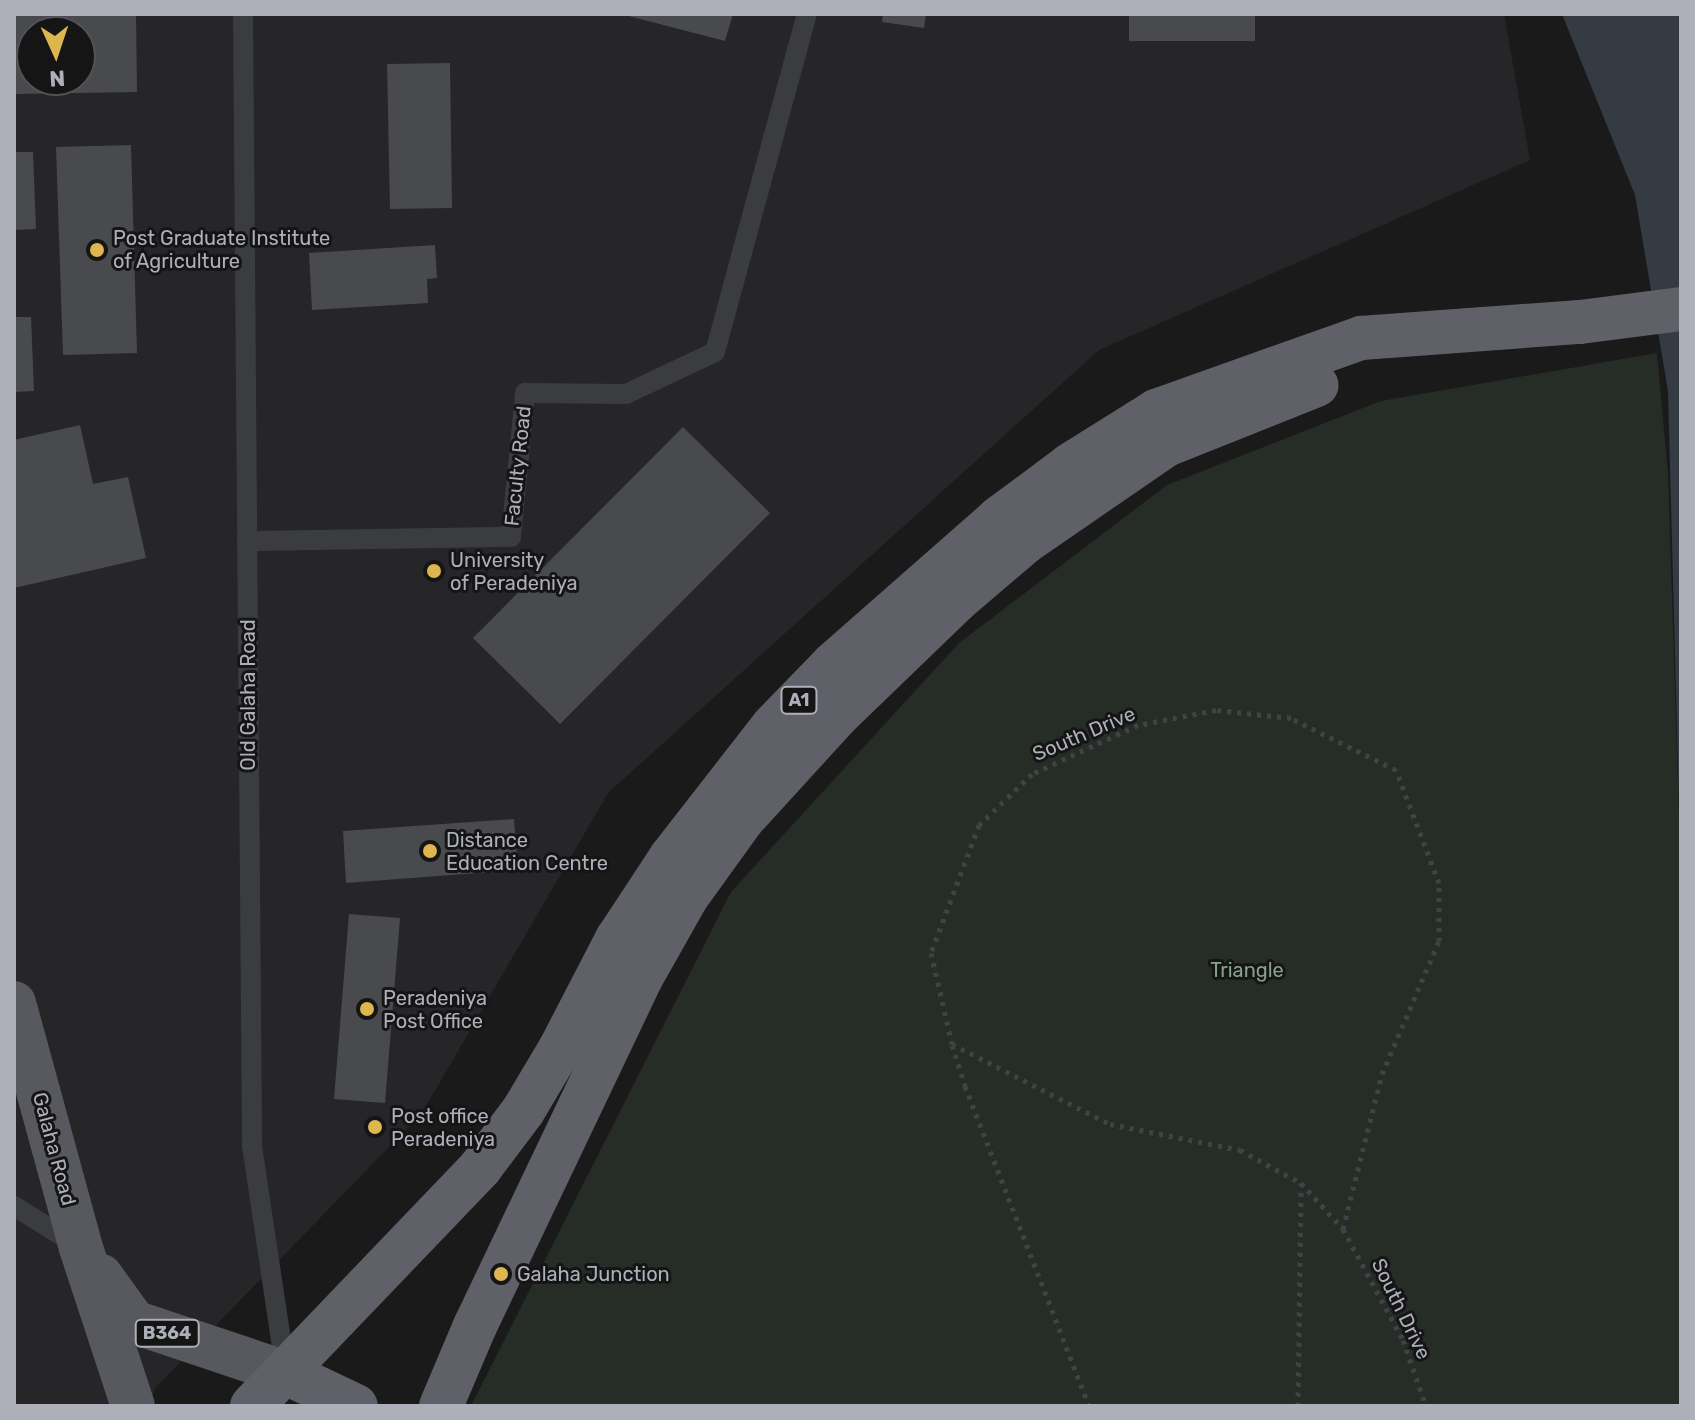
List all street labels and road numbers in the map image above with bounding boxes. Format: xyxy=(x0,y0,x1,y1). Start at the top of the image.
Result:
street label: Faculty Road xyxy=(500,404,536,528)
street label: Old Galaha Road xyxy=(236,619,260,771)
road number: A1 xyxy=(779,686,819,714)
street label: South Drive xyxy=(1029,702,1139,766)
street label: Galaha Road xyxy=(27,1090,81,1208)
street label: South Drive xyxy=(1366,1255,1436,1363)
road number: B364 xyxy=(133,1319,201,1347)

